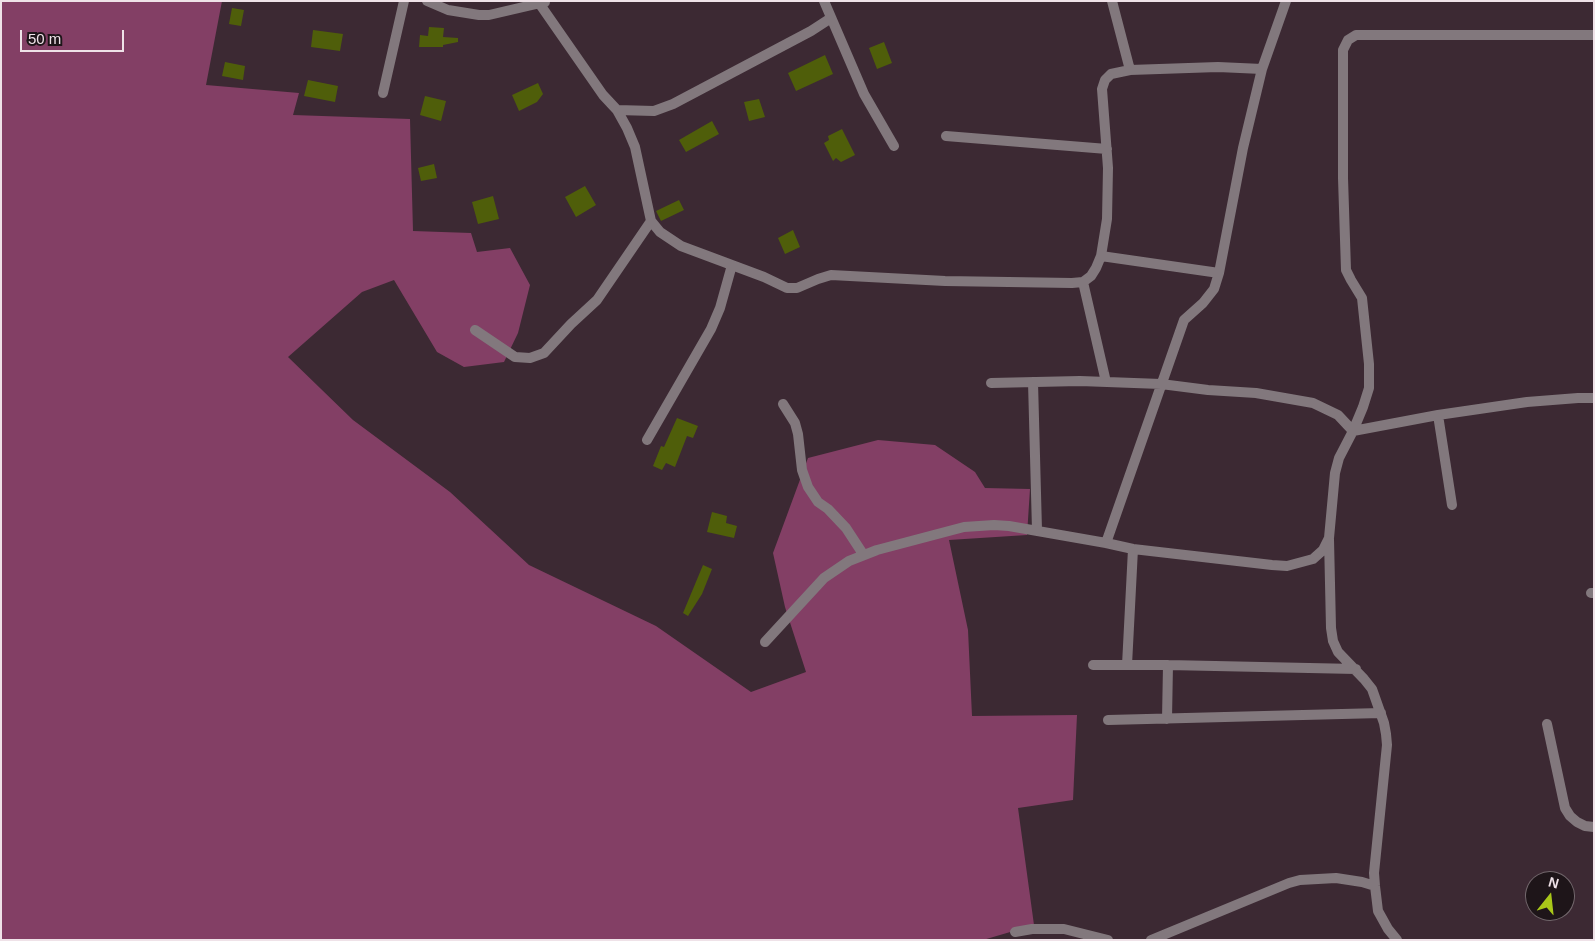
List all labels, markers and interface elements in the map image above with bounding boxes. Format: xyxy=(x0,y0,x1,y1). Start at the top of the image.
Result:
scale bar xyxy=(22,20,126,52)
text: 50 m xyxy=(28,30,61,47)
north arrow xyxy=(1525,871,1575,921)
text: N xyxy=(1547,873,1561,892)

